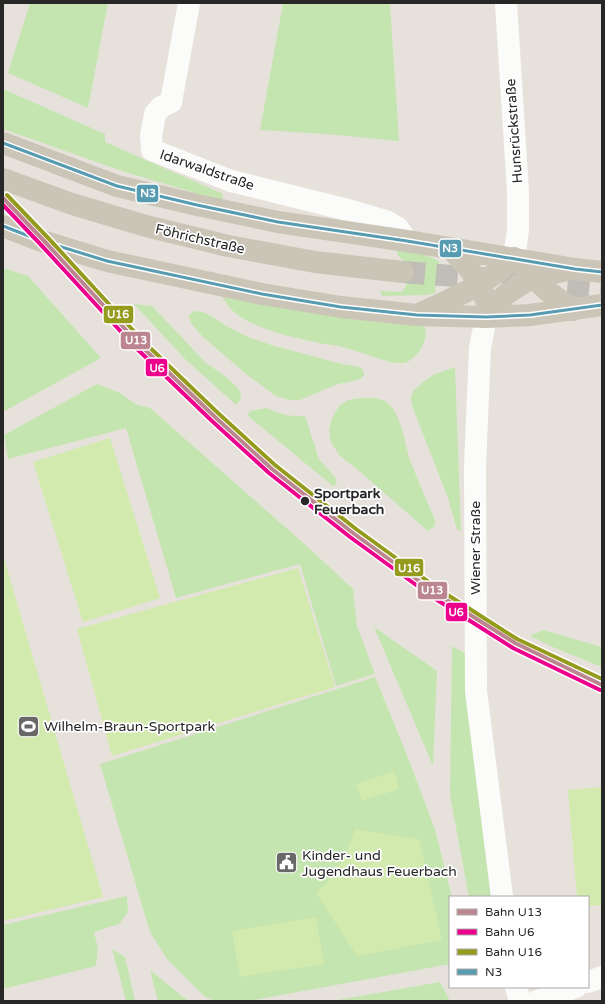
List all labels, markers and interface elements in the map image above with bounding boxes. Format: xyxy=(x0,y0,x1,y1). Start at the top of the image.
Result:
street label: Hunsrückstraße xyxy=(502,78,526,184)
street label: Idarwaldstraße xyxy=(158,146,257,194)
line badge: N3 xyxy=(136,184,159,203)
text: N3 xyxy=(140,187,156,200)
street label: Föhrichstraße xyxy=(154,220,247,258)
line badge: N3 xyxy=(439,239,462,258)
text: N3 xyxy=(442,242,458,255)
line badge: U16 xyxy=(103,305,134,324)
text: U16 xyxy=(107,308,129,321)
line badge: U13 xyxy=(120,331,151,350)
text: U13 xyxy=(125,334,147,347)
line badge: U6 xyxy=(145,358,168,377)
text: U6 xyxy=(149,362,165,375)
place label: Sportpark Feuerbach xyxy=(314,485,384,518)
marker: Sportpark Feuerbach xyxy=(299,495,311,507)
street label: Wiener Straße xyxy=(467,501,484,595)
line badge: U16 xyxy=(394,558,424,577)
text: U16 xyxy=(398,562,420,575)
line badge: U13 xyxy=(417,581,448,600)
text: U13 xyxy=(421,584,443,597)
line badge: U6 xyxy=(445,602,468,622)
text: U6 xyxy=(448,606,464,619)
sports icon: Wilhelm-Braun-Sportpark xyxy=(15,713,41,739)
place label: Wilhelm-Braun-Sportpark xyxy=(44,718,215,735)
place label: Kinder- und Jugendhaus Feuerbach xyxy=(302,847,457,880)
public building icon: Kinder- und Jugendhaus Feuerbach xyxy=(273,850,299,876)
legend xyxy=(449,896,589,988)
text: Bahn U13 xyxy=(485,905,542,919)
text: Bahn U6 xyxy=(485,925,534,939)
text: Bahn U16 xyxy=(485,945,542,959)
text: N3 xyxy=(485,965,502,979)

